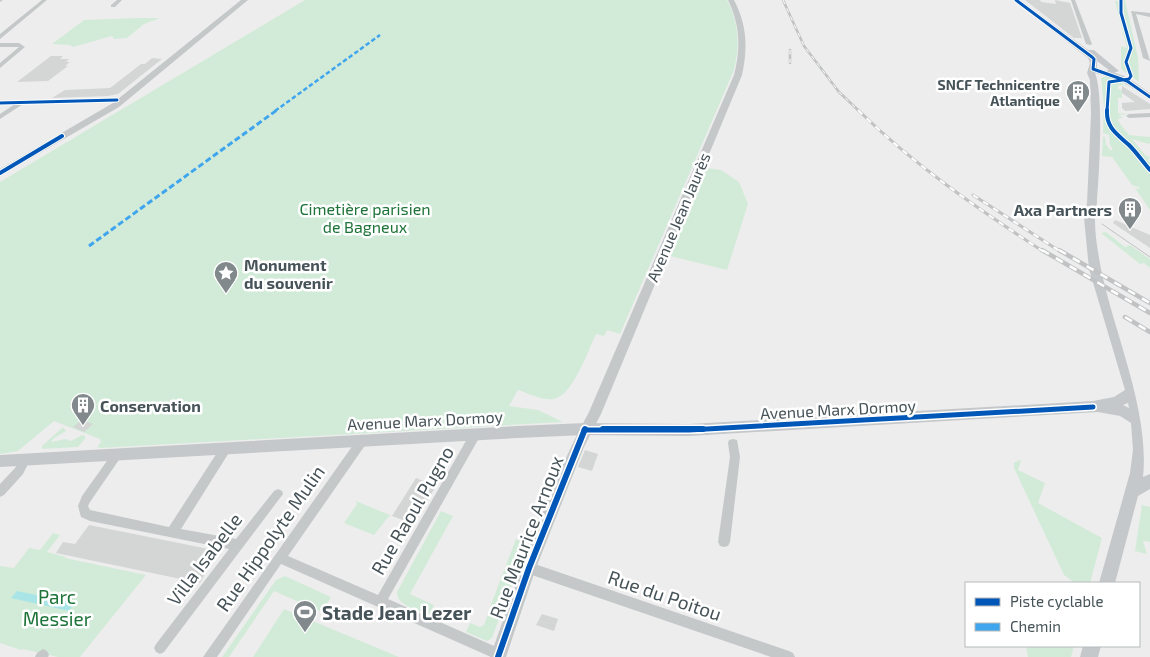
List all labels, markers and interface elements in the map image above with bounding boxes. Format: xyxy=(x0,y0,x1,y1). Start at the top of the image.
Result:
place label: SNCF Technicentre Atlantique xyxy=(938,76,1060,109)
building icon: SNCF Technicentre Atlantique xyxy=(1065,79,1091,113)
street label: Avenue Jean Jaurès xyxy=(642,150,714,284)
building icon: Axa Partners xyxy=(1117,196,1143,230)
park label: Cimetière parisien de Bagneux xyxy=(299,199,431,236)
place label: Axa Partners xyxy=(1014,200,1112,219)
place label: Monument du souvenir xyxy=(244,255,333,292)
place icon: Monument du souvenir xyxy=(213,260,239,294)
building icon: Conservation xyxy=(70,392,96,426)
street label: Avenue Marx Dormoy xyxy=(760,395,917,423)
place label: Conservation xyxy=(100,396,201,415)
street label: Avenue Marx Dormoy xyxy=(347,406,504,434)
street label: Rue Raoul Pugno xyxy=(366,442,458,578)
street label: Rue Maurice Arnoux xyxy=(484,452,568,622)
street label: Rue Hippolyte Mulin xyxy=(211,461,329,615)
street label: Villa Isabelle xyxy=(162,508,246,610)
street label: Rue du Poitou xyxy=(605,565,725,625)
legend xyxy=(965,582,1140,647)
park label: Parc Messier xyxy=(23,585,92,630)
text: Piste cyclable xyxy=(1010,592,1104,610)
sports icon: Stade Jean Lezer xyxy=(292,599,318,633)
place label: Stade Jean Lezer xyxy=(322,601,471,624)
text: Chemin xyxy=(1010,617,1061,635)

